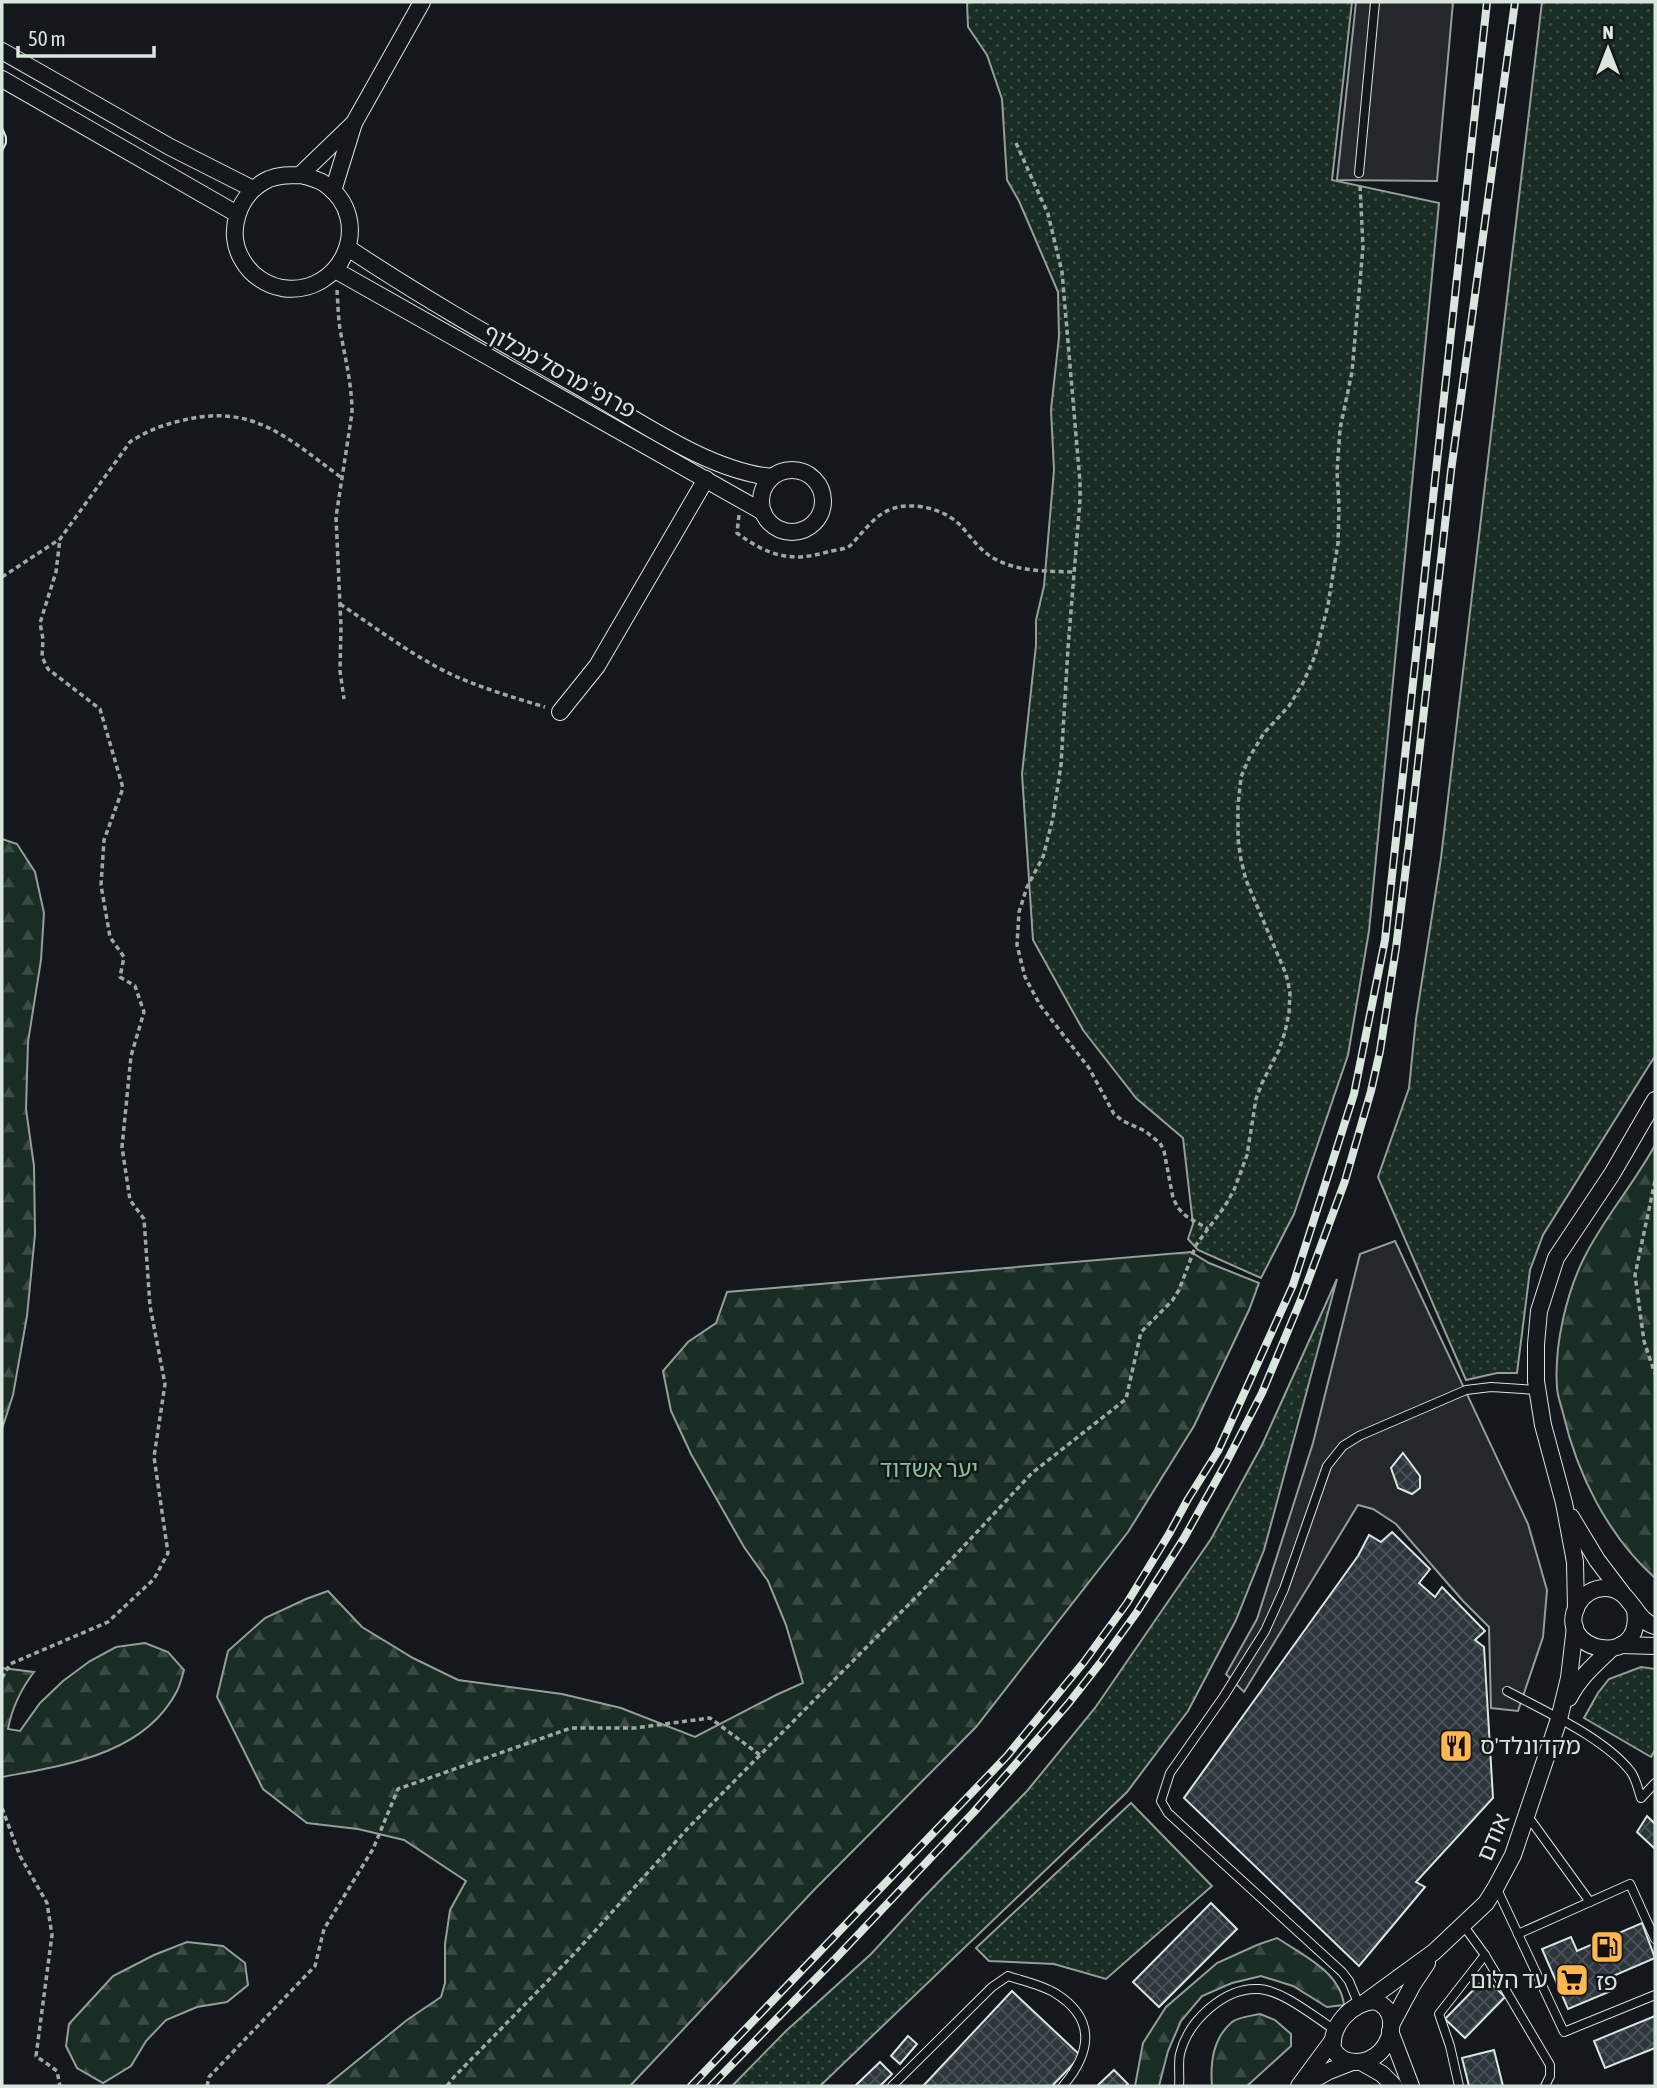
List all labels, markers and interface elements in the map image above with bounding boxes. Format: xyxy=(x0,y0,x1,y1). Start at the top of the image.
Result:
scale bar xyxy=(18,14,154,58)
north arrow xyxy=(1573,14,1643,84)
text: N xyxy=(1602,21,1614,43)
text: 50 m xyxy=(28,26,66,50)
street label: פרופ' מרסל מכלוף xyxy=(480,319,640,423)
park label: יער אשדוד xyxy=(880,1456,978,1482)
restaurant icon: מקדונלד'ס xyxy=(1437,1727,1475,1765)
place label: מקדונלד'ס xyxy=(1480,1733,1581,1759)
street label: אודם xyxy=(1471,1809,1515,1865)
fuel station icon: פז xyxy=(1588,1928,1626,1966)
supermarket icon: עד הלום xyxy=(1553,1961,1591,1999)
place label: עד הלום xyxy=(1470,1967,1548,1993)
place label: פז xyxy=(1596,1969,1618,1995)

